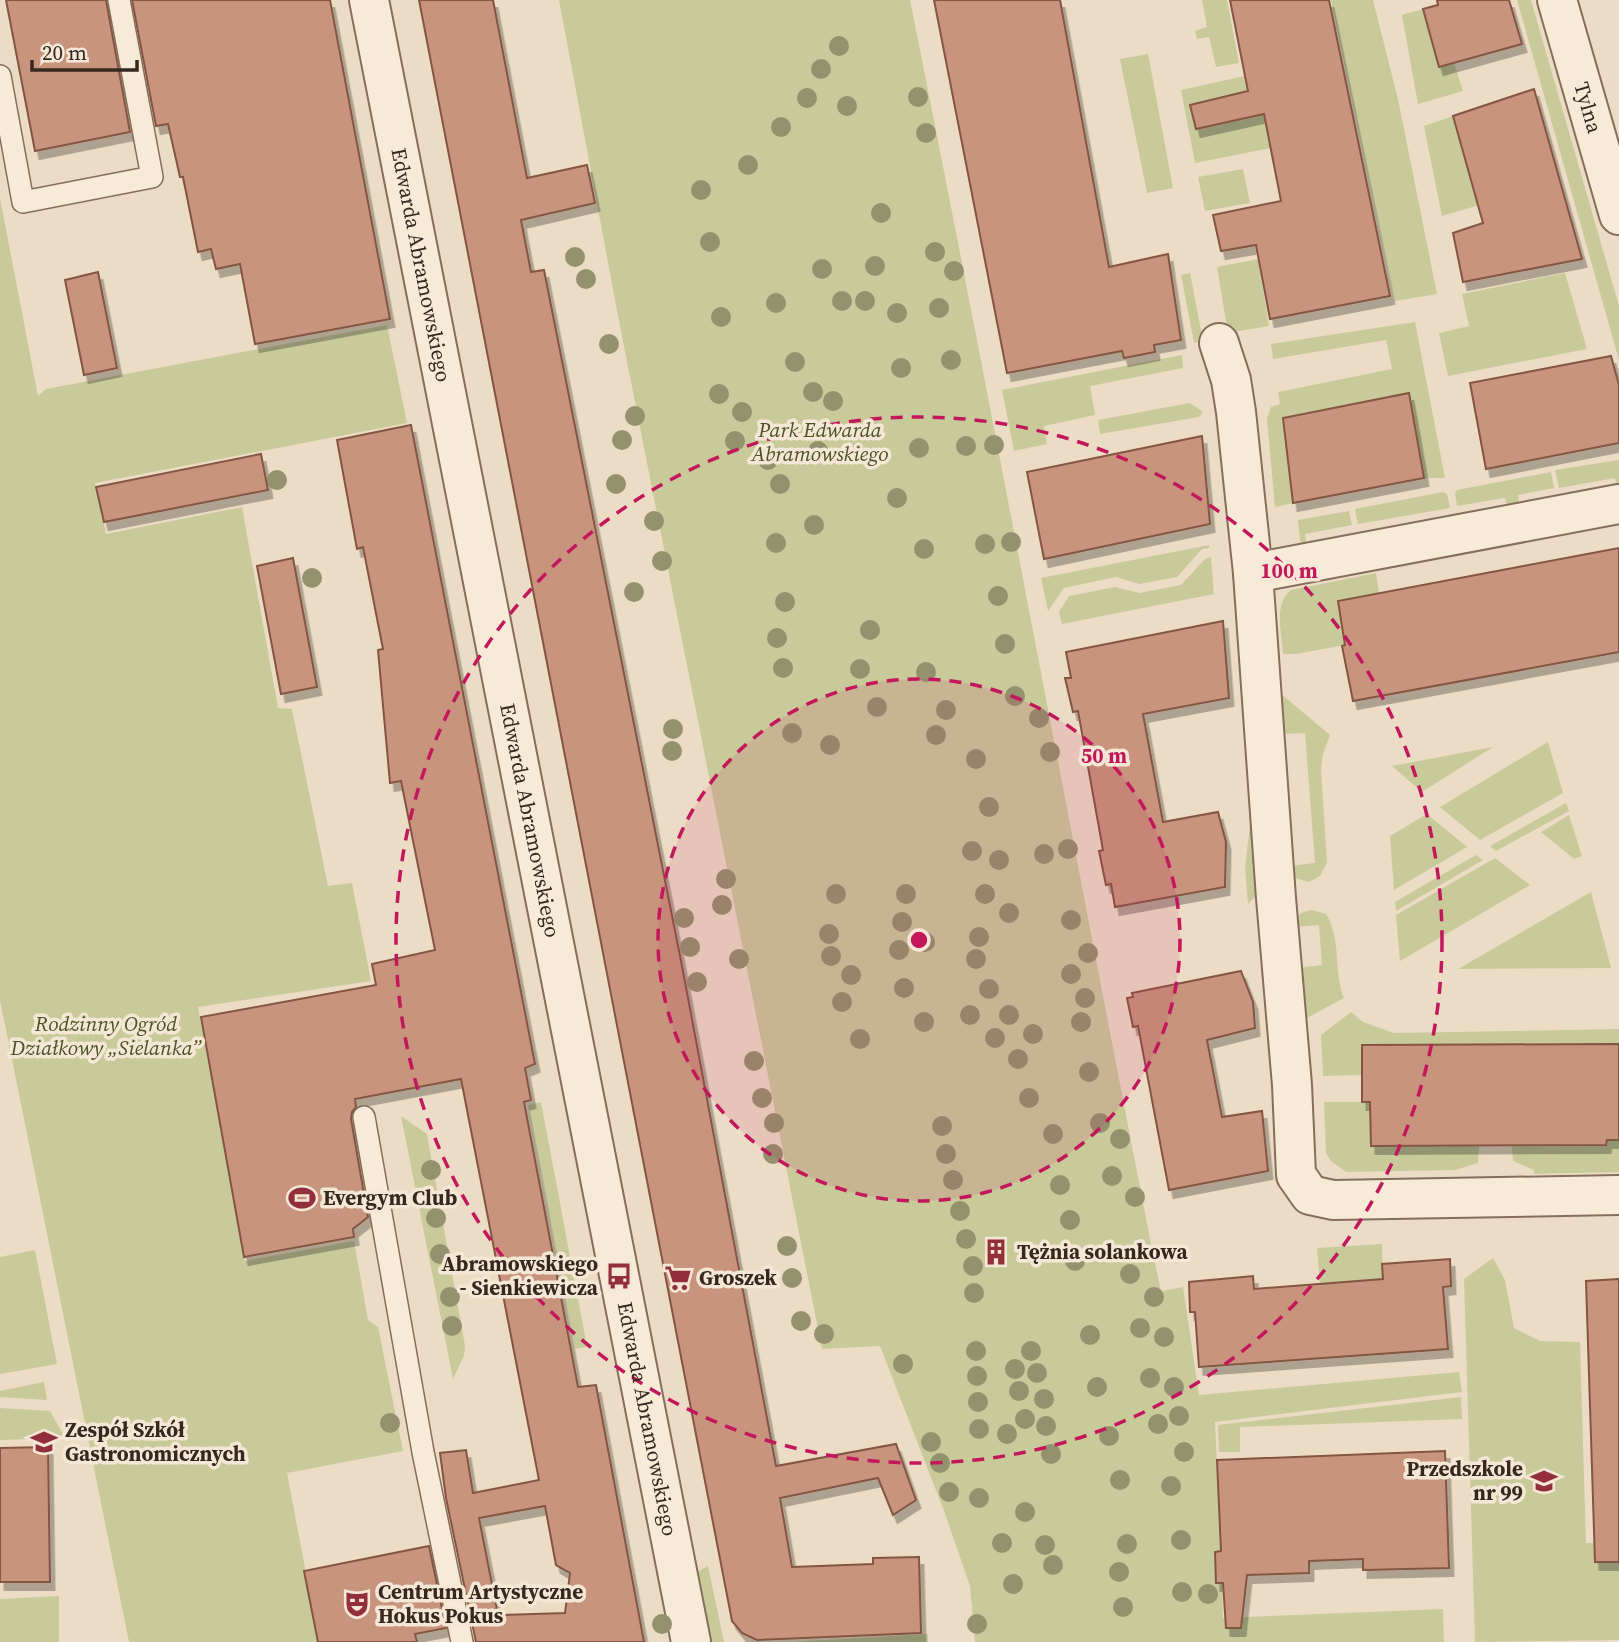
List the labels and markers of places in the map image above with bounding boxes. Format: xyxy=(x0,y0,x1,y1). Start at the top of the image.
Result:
centre of rings xyxy=(907,928,931,952)
sports icon: Evergym Club xyxy=(287,1183,317,1213)
place label: Evergym Club xyxy=(323,1183,458,1212)
building icon: Tężnia solankowa xyxy=(981,1237,1011,1267)
place label: Tężnia solankowa xyxy=(1017,1237,1188,1266)
place label: Abramowskiego - Sienkiewicza xyxy=(441,1249,599,1302)
bus stop icon: Abramowskiego - Sienkiewicza xyxy=(604,1261,634,1291)
supermarket icon: Groszek xyxy=(663,1263,693,1293)
place label: Groszek xyxy=(699,1263,777,1292)
place label: Zespół Szkół Gastronomicznych xyxy=(65,1415,246,1468)
school or university icon: Zespół Szkół Gastronomicznych xyxy=(29,1427,59,1457)
place label: Przedszkole nr 99 xyxy=(1406,1454,1523,1507)
school or university icon: Przedszkole nr 99 xyxy=(1529,1466,1559,1496)
place label: Centrum Artystyczne Hokus Pokus xyxy=(378,1577,583,1630)
theatre icon: Centrum Artystyczne Hokus Pokus xyxy=(342,1589,372,1619)

